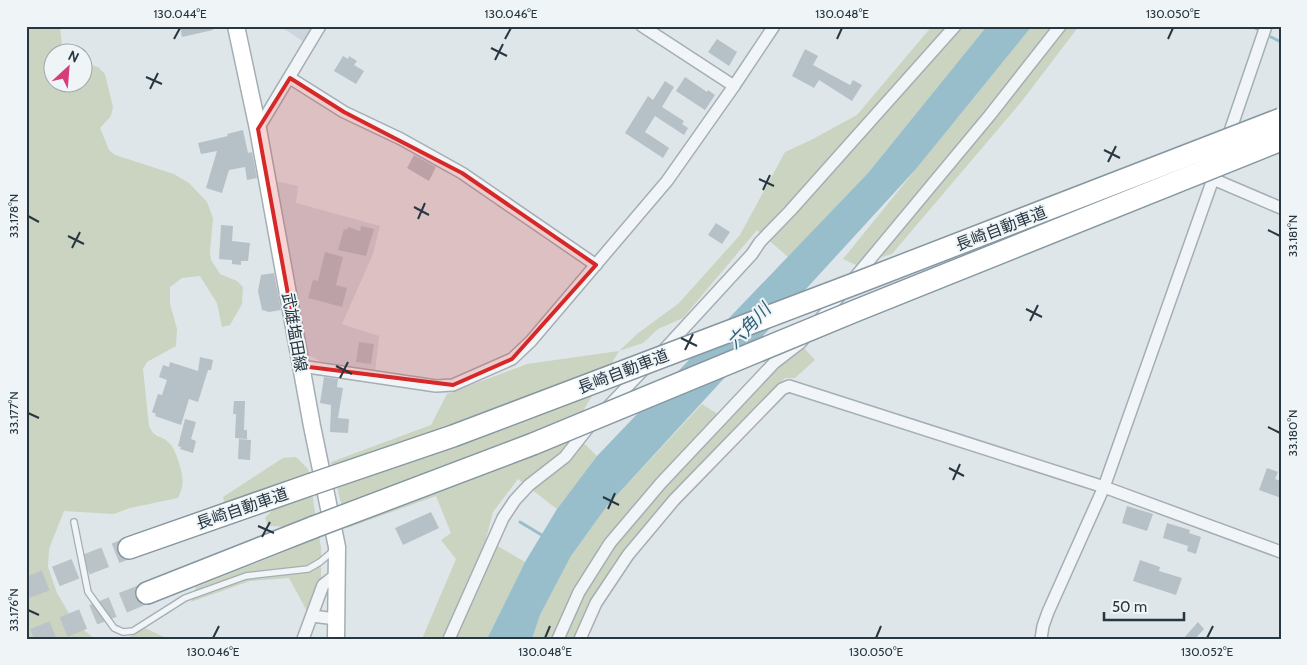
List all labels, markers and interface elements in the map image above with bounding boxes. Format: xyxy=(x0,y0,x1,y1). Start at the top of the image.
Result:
text: 130.044°E xyxy=(153,6,207,21)
text: 130.046°E xyxy=(485,6,538,21)
text: 130.048°E xyxy=(815,6,869,21)
text: 130.050°E xyxy=(1146,6,1200,21)
north arrow xyxy=(42,42,92,92)
text: N xyxy=(65,46,82,67)
text: 33.178°N xyxy=(6,194,21,238)
street label: 長崎自動車道 xyxy=(953,202,1049,255)
text: 33.181°N xyxy=(1285,215,1300,257)
street label: 武雄塩田線 xyxy=(278,291,311,373)
water label: 六角川 xyxy=(723,297,777,353)
street label: 長崎自動車道 xyxy=(575,345,671,398)
text: 33.177°N xyxy=(6,391,21,435)
text: 33.180°N xyxy=(1285,410,1300,456)
street label: 長崎自動車道 xyxy=(194,484,291,533)
text: 33.176°N xyxy=(6,588,21,632)
scale bar xyxy=(1104,590,1184,622)
text: 50 m xyxy=(1112,598,1147,616)
text: 130.046°E xyxy=(187,644,240,659)
text: 130.048°E xyxy=(518,644,572,659)
text: 130.050°E xyxy=(849,644,903,659)
text: 130.052°E xyxy=(1181,644,1233,659)

